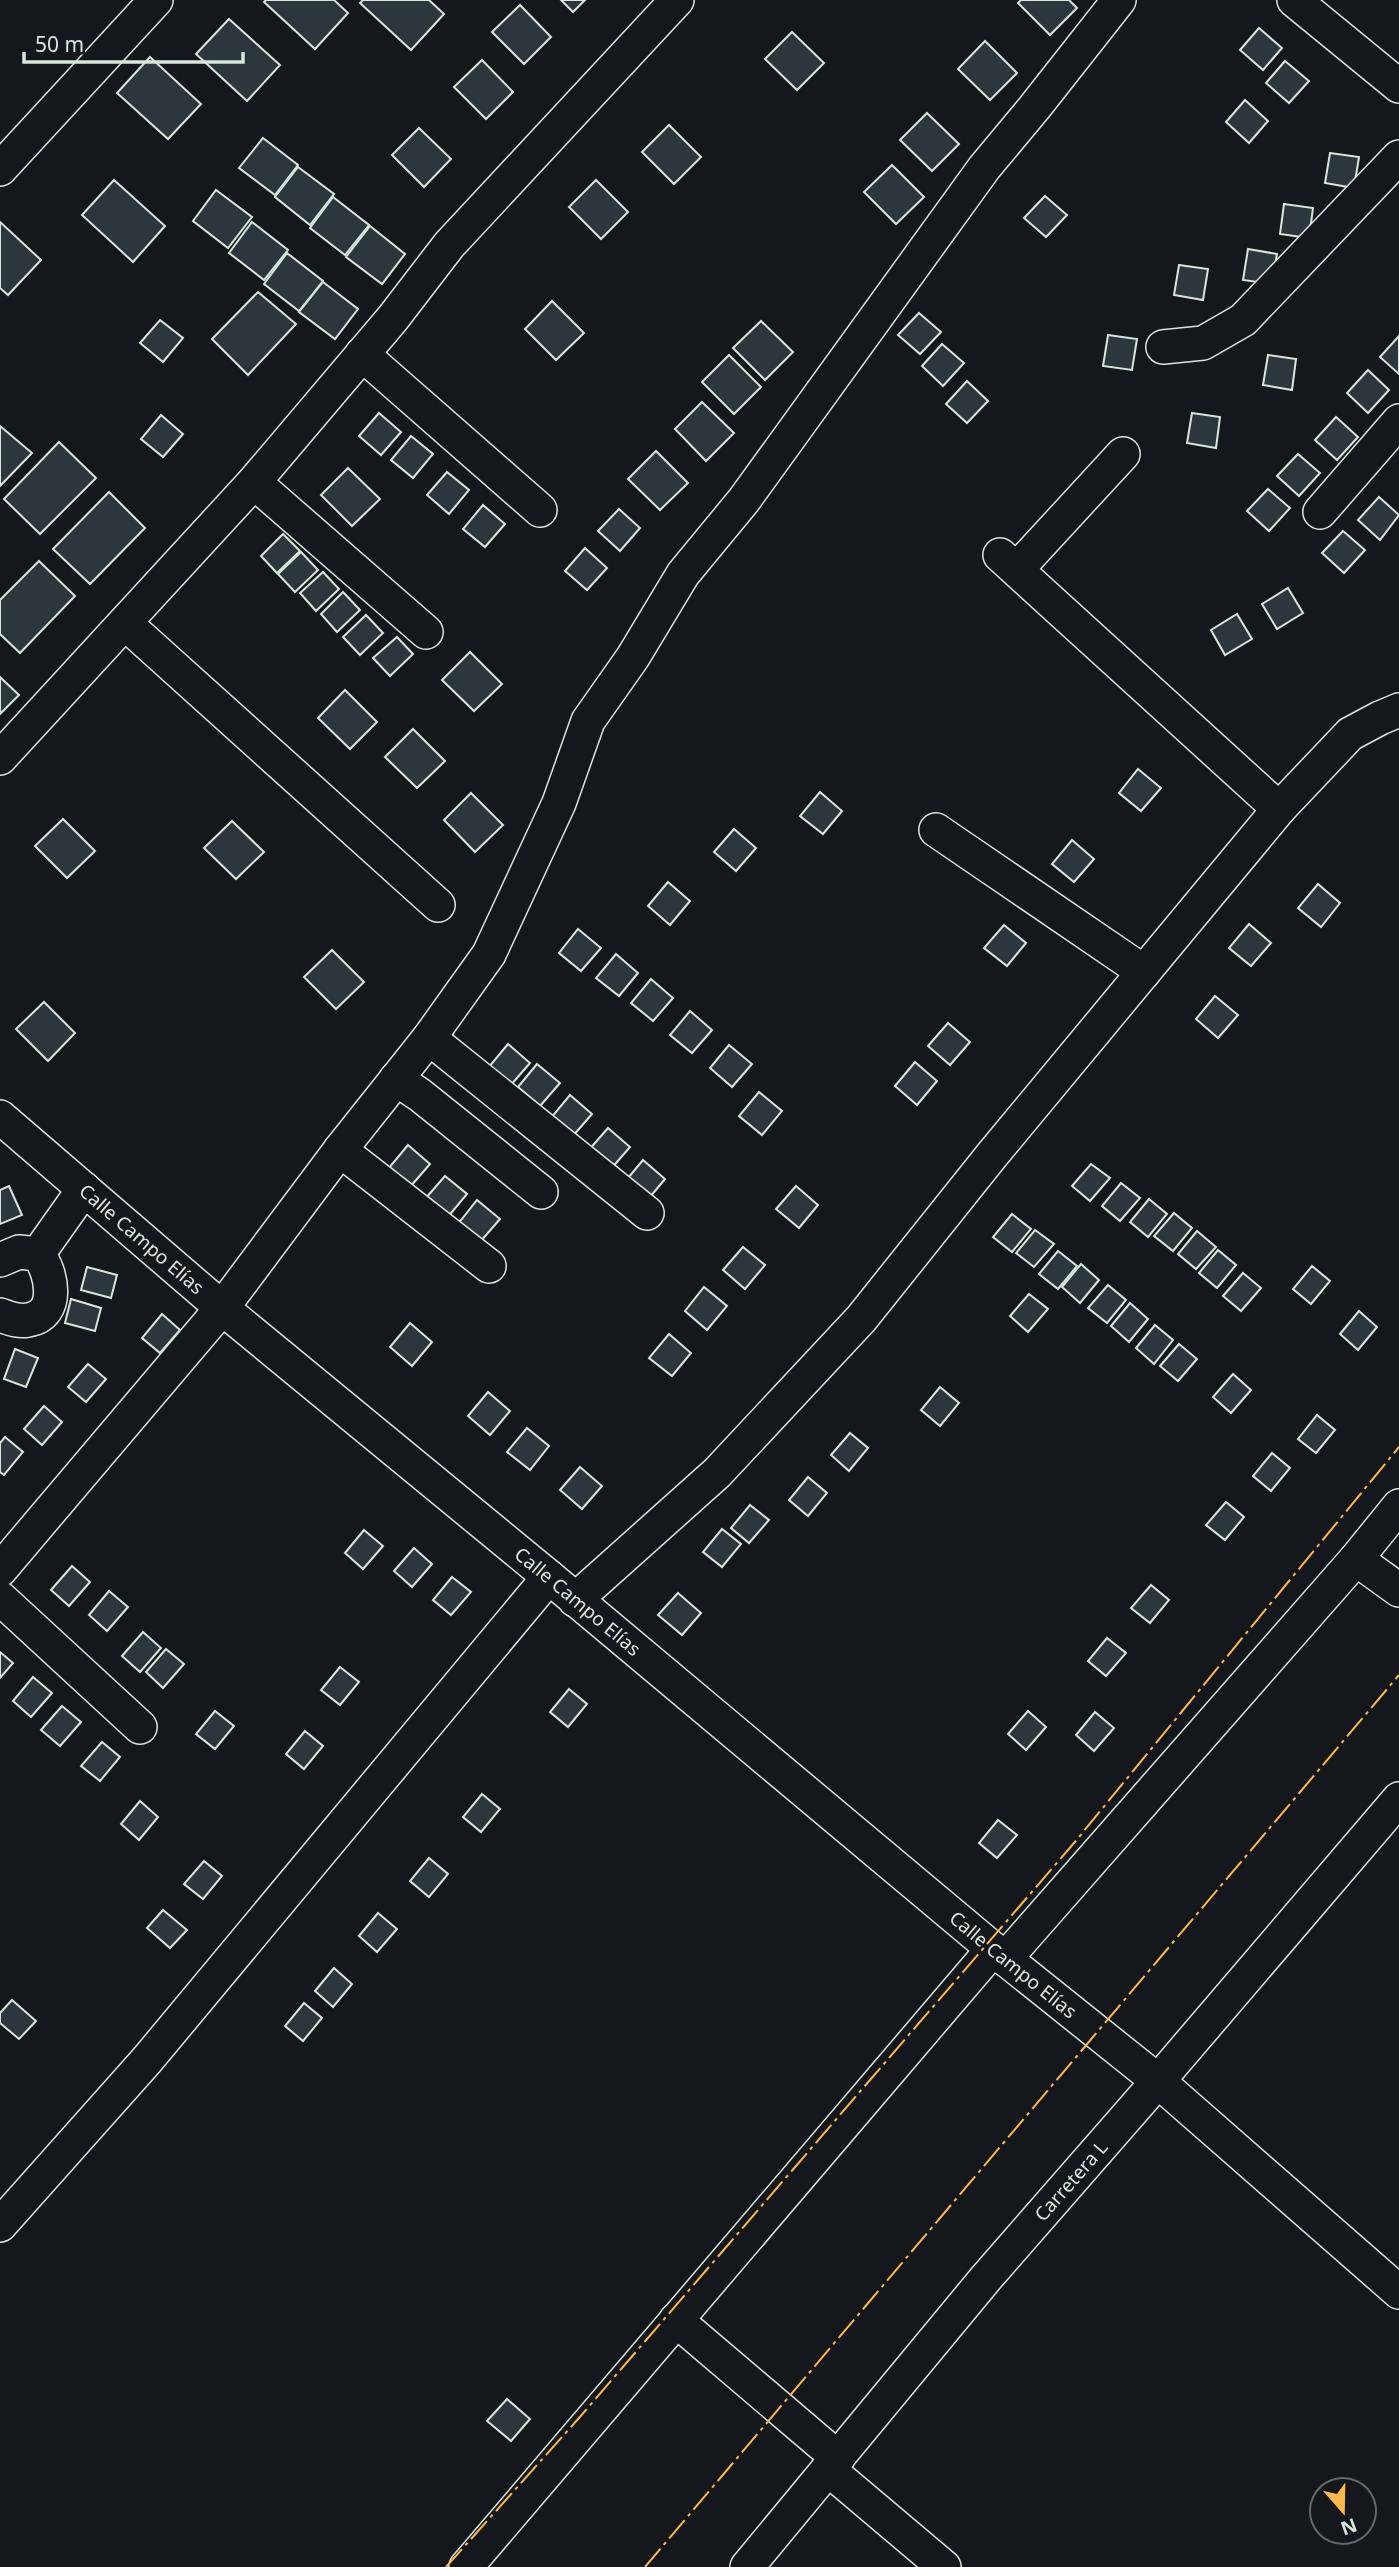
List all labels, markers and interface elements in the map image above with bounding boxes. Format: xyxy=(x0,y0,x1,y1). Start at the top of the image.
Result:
scale bar xyxy=(24,21,243,65)
text: 50 m xyxy=(35,30,84,58)
street label: Calle Campo Elías xyxy=(74,1178,210,1300)
street label: Calle Campo Elías xyxy=(509,1541,646,1662)
street label: Calle Campo Elías xyxy=(944,1905,1082,2024)
street label: Carretera L xyxy=(1028,2135,1113,2227)
north arrow xyxy=(1308,2476,1378,2546)
text: N xyxy=(1337,2512,1361,2542)

